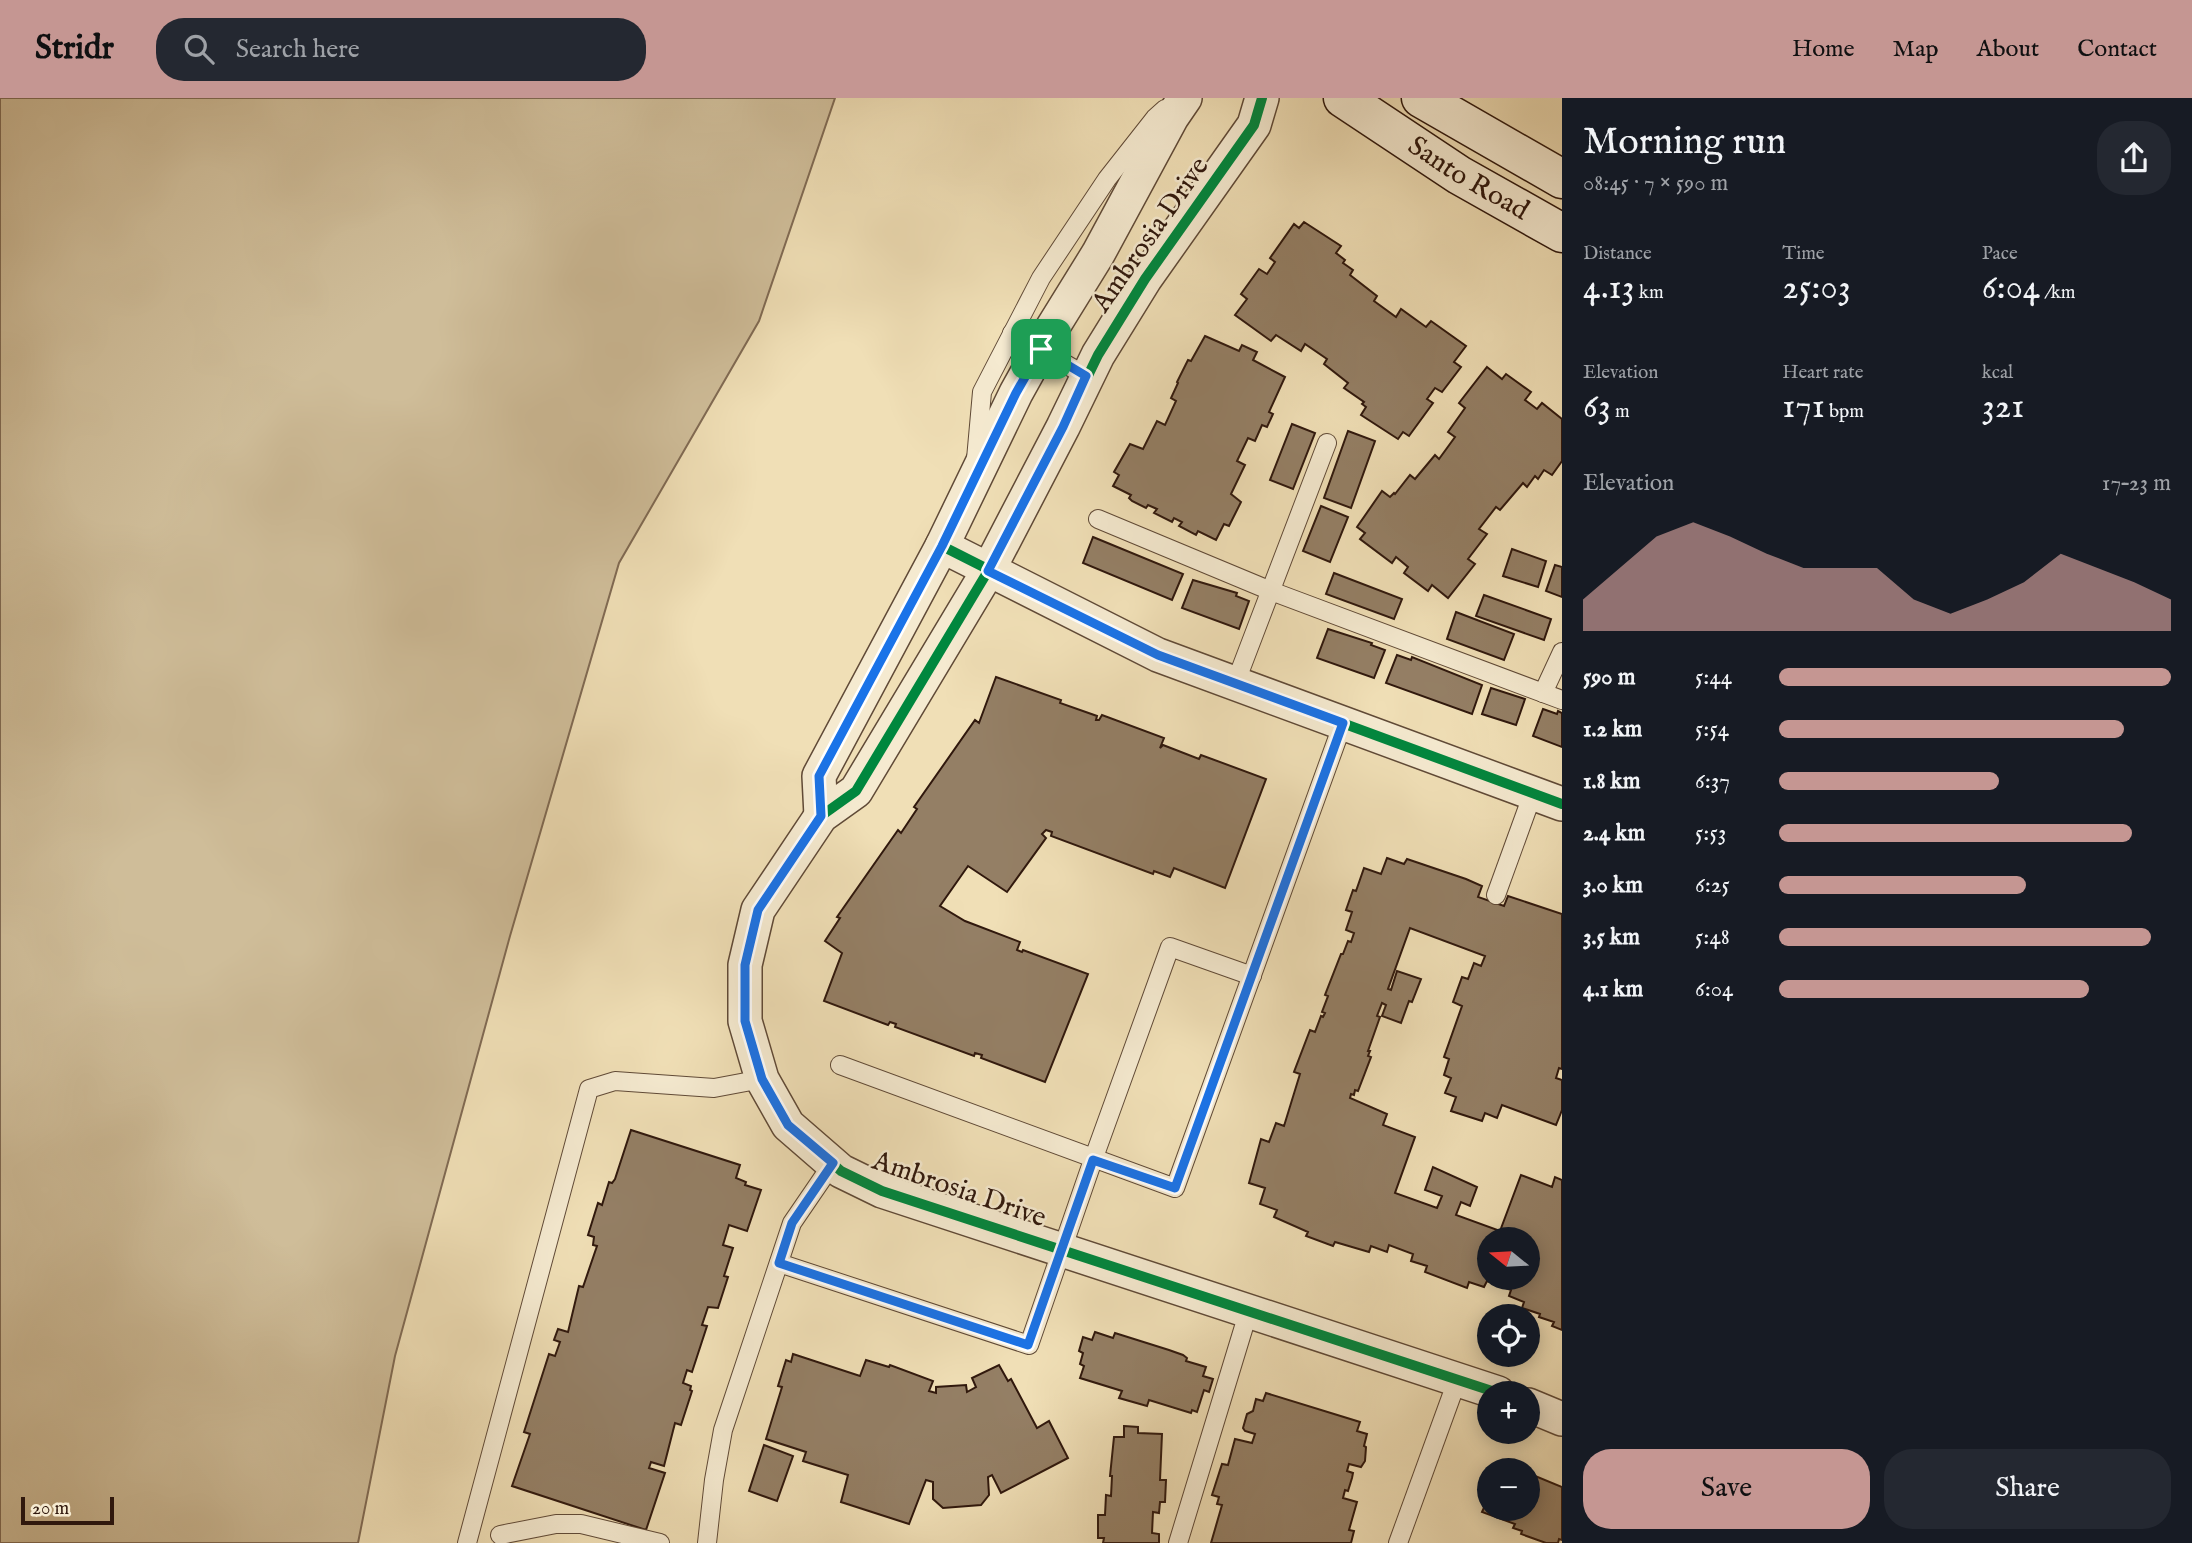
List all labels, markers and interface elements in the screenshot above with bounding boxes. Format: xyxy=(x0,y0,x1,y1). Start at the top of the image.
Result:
search box xyxy=(156,18,646,81)
text: Stridr xyxy=(35,28,114,70)
icon: search xyxy=(180,30,218,68)
text: Search here xyxy=(236,33,360,66)
text: Home xyxy=(1792,34,1855,65)
text: Map xyxy=(1893,34,1939,65)
text: About xyxy=(1977,34,2039,65)
text: Contact xyxy=(2077,34,2157,65)
text: Morning run xyxy=(1583,119,1786,167)
button: share xyxy=(2097,121,2171,195)
street label: Santo Road xyxy=(1401,128,1535,228)
street label: Ambrosia Drive xyxy=(1084,151,1217,320)
text: 08:45 · 7 × 590 m xyxy=(1583,169,1728,198)
text: Distance xyxy=(1583,242,1652,266)
text: Time xyxy=(1782,242,1825,266)
text: Pace xyxy=(1982,242,2018,266)
text: 4.13 xyxy=(1583,266,1635,311)
text: 25:03 xyxy=(1782,266,1851,311)
text: 6:04 xyxy=(1982,266,2040,311)
text: km xyxy=(1635,281,1664,305)
text: /km xyxy=(2040,281,2075,305)
pin xyxy=(1011,319,1071,379)
icon: arrive xyxy=(1022,330,1060,368)
text: Elevation xyxy=(1583,361,1658,385)
text: Heart rate xyxy=(1782,361,1863,385)
text: kcal xyxy=(1982,361,2013,385)
text: 63 xyxy=(1583,385,1611,430)
text: 171 xyxy=(1782,385,1825,430)
text: 321 xyxy=(1982,385,2024,430)
text: m xyxy=(1611,400,1630,424)
text: bpm xyxy=(1825,400,1864,424)
text: Elevation xyxy=(1583,469,1674,498)
text: 17–23 m xyxy=(2102,469,2171,498)
text: 590 m xyxy=(1583,663,1635,692)
text: 5:44 xyxy=(1695,663,1732,692)
text: 1.2 km xyxy=(1583,715,1642,744)
text: 5:54 xyxy=(1695,715,1729,744)
text: 1.8 km xyxy=(1583,767,1641,796)
text: 6:37 xyxy=(1695,767,1730,796)
text: 2.4 km xyxy=(1583,819,1645,848)
text: 5:53 xyxy=(1695,819,1726,848)
text: 3.0 km xyxy=(1583,871,1643,900)
text: 6:25 xyxy=(1695,871,1730,900)
text: 3.5 km xyxy=(1583,923,1640,952)
text: 5:48 xyxy=(1695,923,1730,952)
text: 4.1 km xyxy=(1583,975,1643,1004)
text: 6:04 xyxy=(1695,975,1733,1004)
street label: Ambrosia Drive xyxy=(867,1144,1051,1236)
north arrow xyxy=(1477,1227,1540,1290)
map controls xyxy=(1477,1227,1540,1521)
button: locate xyxy=(1477,1304,1540,1367)
button: + xyxy=(1477,1381,1540,1444)
button: Save xyxy=(1583,1449,1870,1529)
button: Share xyxy=(1884,1449,2171,1529)
button: − xyxy=(1477,1458,1540,1521)
scale bar xyxy=(21,1494,114,1526)
text: 20 m xyxy=(32,1497,69,1521)

